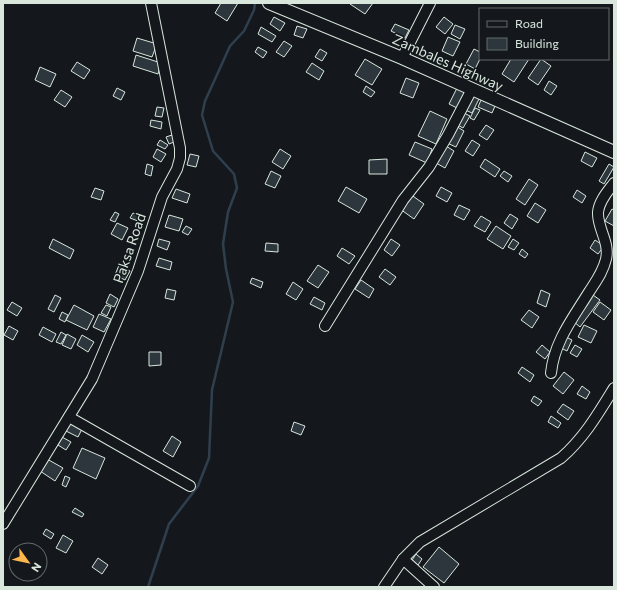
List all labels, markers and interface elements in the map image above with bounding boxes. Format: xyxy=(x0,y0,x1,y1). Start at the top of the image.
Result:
legend xyxy=(479,8,609,60)
text: Road xyxy=(515,16,543,30)
street label: Zambales Highway xyxy=(390,30,506,94)
text: Building xyxy=(515,36,559,50)
street label: Paksa Road xyxy=(109,211,149,285)
north arrow xyxy=(8,542,48,582)
text: N xyxy=(29,561,45,575)

